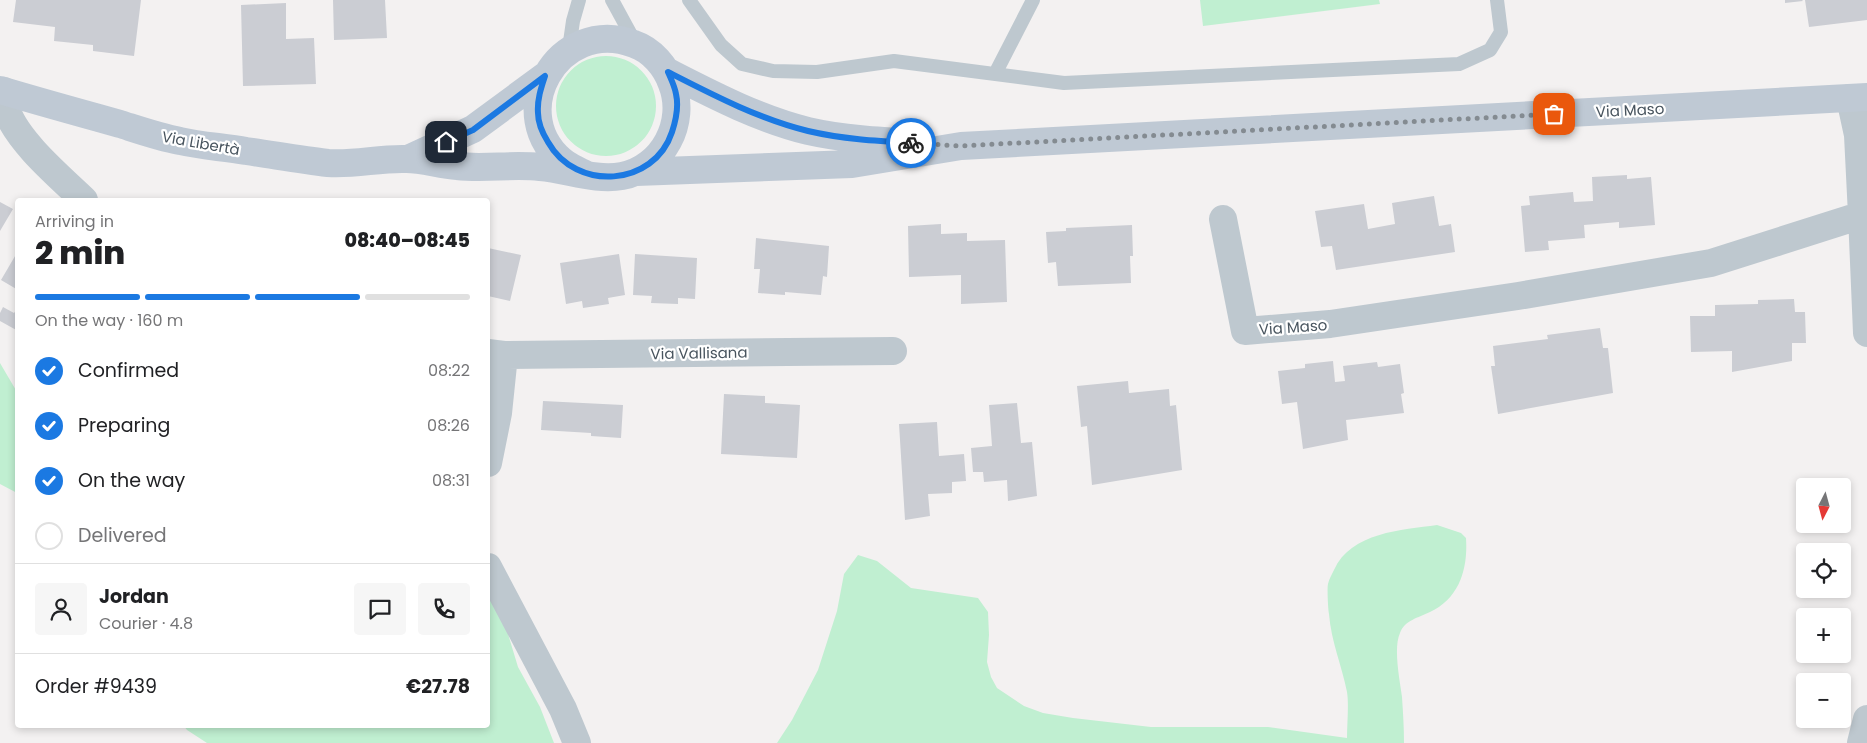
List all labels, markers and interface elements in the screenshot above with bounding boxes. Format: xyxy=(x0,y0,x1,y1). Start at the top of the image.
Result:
pin xyxy=(1533,93,1575,135)
street label: Via Maso xyxy=(1595,98,1665,122)
icon: bag xyxy=(1540,100,1568,128)
courier xyxy=(886,118,936,168)
pin xyxy=(425,121,467,163)
street label: Via Libertà xyxy=(160,126,242,160)
icon: home xyxy=(432,128,460,156)
icon: bike xyxy=(897,129,925,157)
text: Arriving in xyxy=(35,210,114,233)
text: 08:40–08:45 xyxy=(344,227,470,254)
text: 2 min xyxy=(35,230,125,275)
text: On the way · 160 m xyxy=(35,309,183,332)
street label: Via Maso xyxy=(1258,314,1328,340)
street label: Via Vallisana xyxy=(650,342,748,364)
icon: check xyxy=(35,357,63,385)
text: Confirmed xyxy=(78,357,179,384)
text: 08:22 xyxy=(428,359,470,382)
icon: check xyxy=(35,412,63,440)
text: Preparing xyxy=(78,412,170,439)
text: 08:26 xyxy=(427,414,470,437)
icon: check xyxy=(35,467,63,495)
text: On the way xyxy=(78,467,185,494)
text: 08:31 xyxy=(432,469,470,492)
north arrow xyxy=(1796,478,1851,532)
map controls xyxy=(1796,478,1851,728)
text: Delivered xyxy=(78,522,167,549)
button: locate xyxy=(1796,543,1851,598)
button: person xyxy=(35,583,87,635)
text: Jordan xyxy=(99,583,169,610)
button: chat xyxy=(354,583,406,635)
button: phone xyxy=(418,583,470,635)
button: + xyxy=(1796,608,1851,663)
text: Courier · 4.8 xyxy=(99,612,193,635)
text: Order #9439 xyxy=(35,673,157,700)
text: €27.78 xyxy=(406,673,470,700)
button: − xyxy=(1796,673,1851,728)

